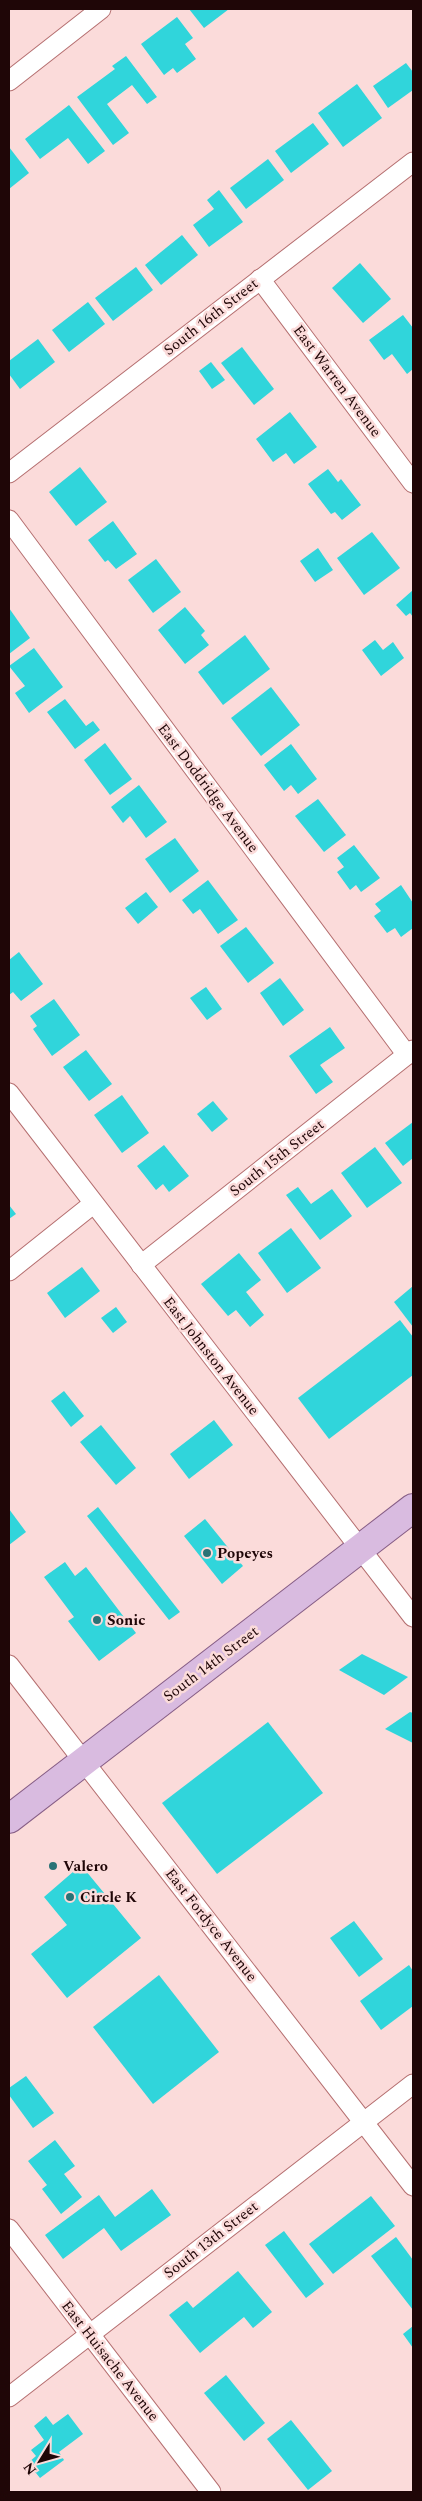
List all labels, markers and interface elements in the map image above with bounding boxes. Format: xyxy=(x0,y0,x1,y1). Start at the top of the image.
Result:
street label: South 16th Street xyxy=(159,273,263,361)
street label: East Warren Avenue xyxy=(287,320,387,442)
street label: East Doddridge Avenue xyxy=(152,719,264,857)
street label: South 15th Street xyxy=(225,1114,329,1202)
street label: East Johnston Avenue xyxy=(157,1292,265,1420)
place label: Popeyes xyxy=(217,1542,273,1565)
marker: Popeyes xyxy=(201,1547,213,1559)
place label: Sonic xyxy=(107,1609,146,1632)
marker: Sonic xyxy=(91,1614,103,1626)
street label: South 14th Street xyxy=(158,1620,264,1708)
place label: Valero xyxy=(63,1855,108,1878)
marker: Valero xyxy=(47,1860,59,1872)
street label: East Fordyce Avenue xyxy=(159,1863,263,1987)
place label: Circle K xyxy=(80,1886,137,1909)
marker: Circle K xyxy=(64,1891,76,1903)
street label: South 13th Street xyxy=(159,2196,263,2284)
street label: East Huisache Avenue xyxy=(55,2296,165,2426)
north arrow xyxy=(15,2436,65,2486)
text: N xyxy=(18,2458,42,2479)

